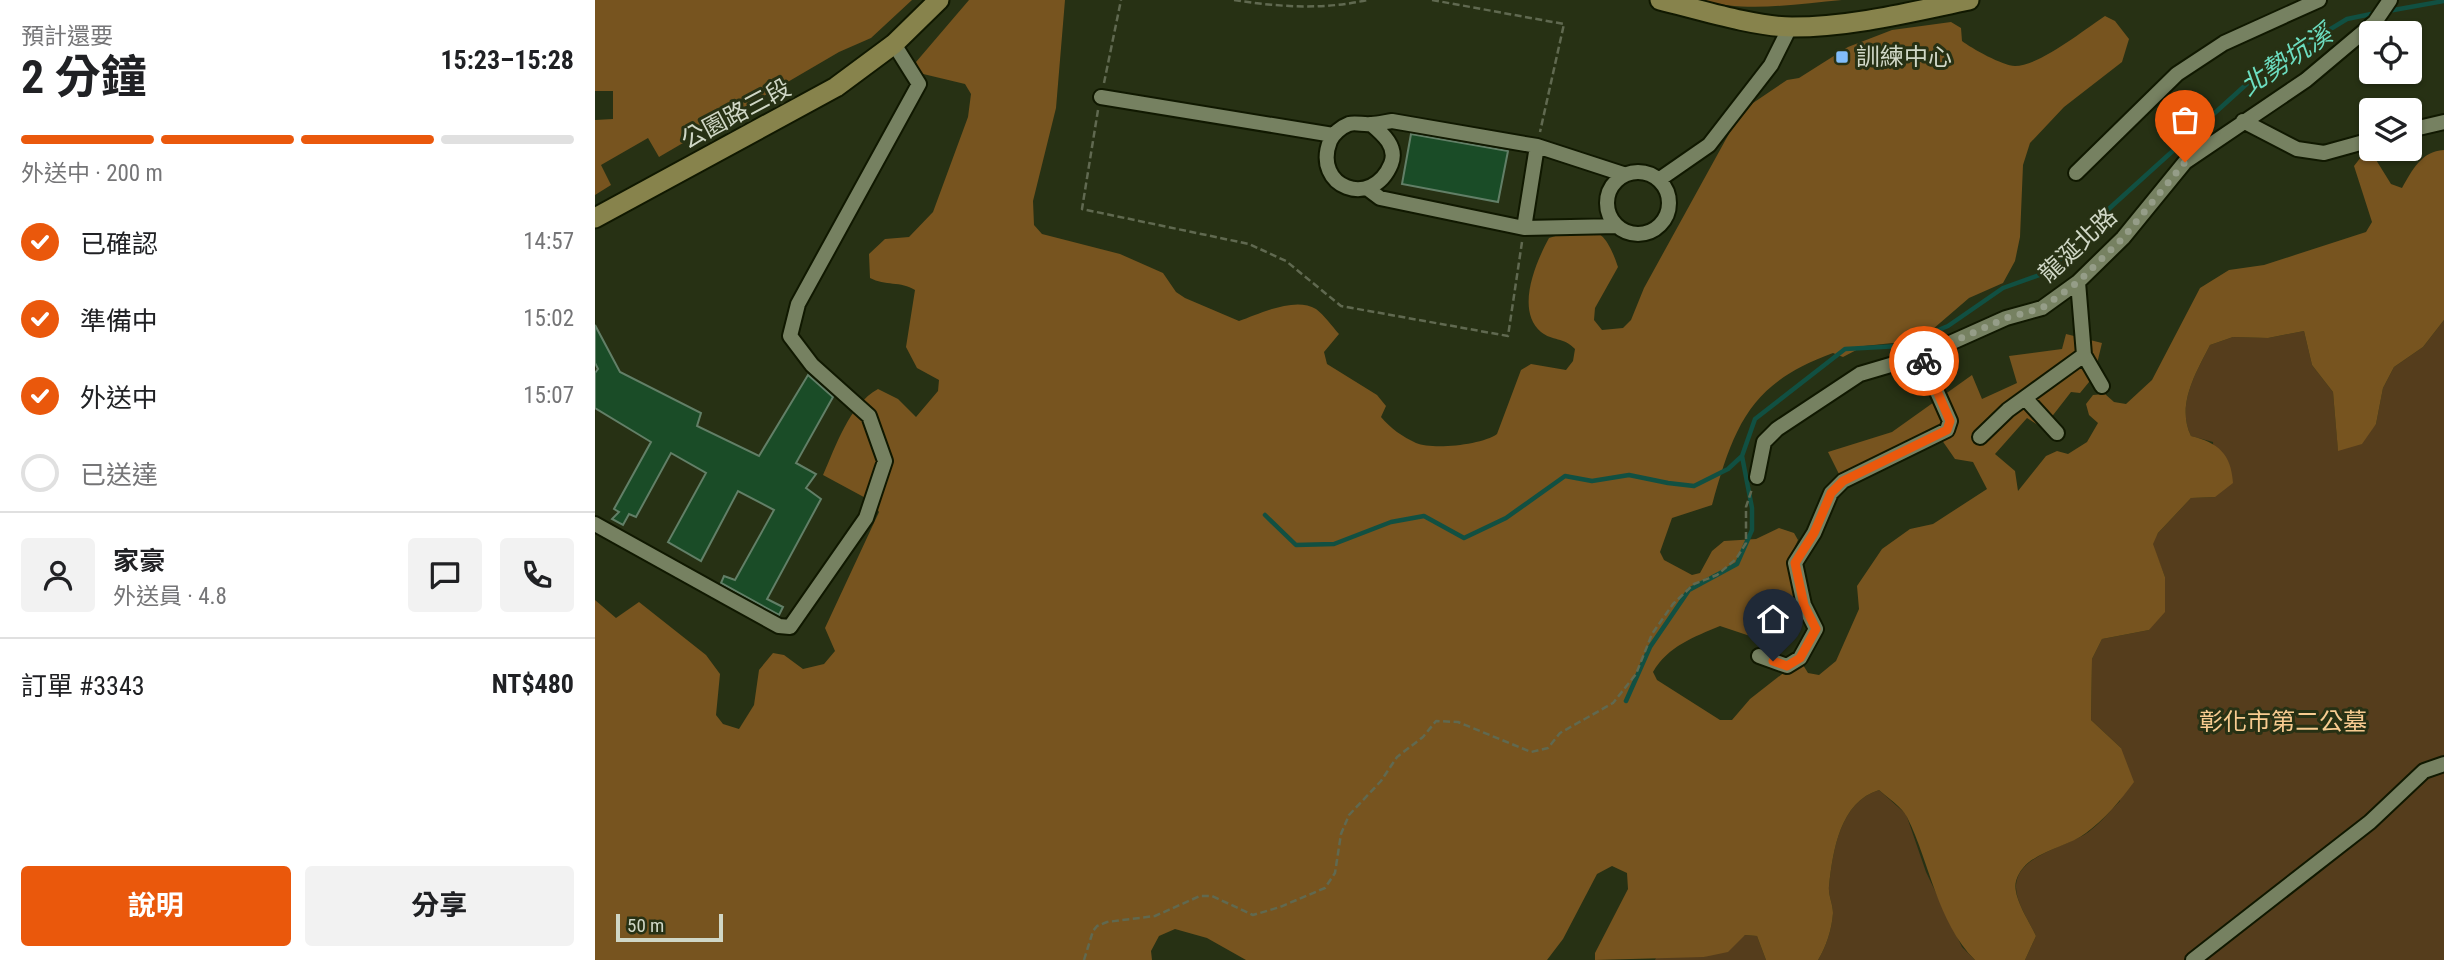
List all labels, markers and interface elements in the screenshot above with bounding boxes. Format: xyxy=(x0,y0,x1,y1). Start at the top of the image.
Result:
water label: 北勢坑溪 xyxy=(2234,16,2341,102)
map controls xyxy=(2359,21,2422,161)
button: locate xyxy=(2359,21,2422,84)
text: 預計還要 xyxy=(21,23,113,50)
place label: 訓練中心 xyxy=(1856,43,1952,71)
text: 15:23–15:28 xyxy=(440,45,574,75)
marker: 訓練中心 xyxy=(1834,49,1850,65)
text: 2 分鐘 xyxy=(21,50,147,104)
street label: 公園路三段 xyxy=(676,73,796,155)
pin xyxy=(2155,90,2215,162)
button: layers xyxy=(2359,98,2422,161)
icon: bag xyxy=(2166,101,2204,139)
text: 外送中 · 200 m xyxy=(21,160,163,187)
street label: 龍涎北路 xyxy=(2033,202,2123,288)
icon: check xyxy=(21,223,59,261)
text: 14:57 xyxy=(523,228,574,255)
text: 已確認 xyxy=(80,229,158,259)
icon: check xyxy=(21,300,59,338)
text: 15:02 xyxy=(523,305,574,332)
text: 準備中 xyxy=(80,306,158,336)
courier xyxy=(1889,326,1959,396)
icon: bike xyxy=(1905,342,1943,380)
icon: check xyxy=(21,377,59,415)
text: 15:07 xyxy=(523,382,574,409)
text: 外送中 xyxy=(80,383,158,413)
text: 已送達 xyxy=(80,460,158,490)
button: person xyxy=(21,538,95,612)
button: chat xyxy=(408,538,482,612)
button: phone xyxy=(500,538,574,612)
text: 家豪 xyxy=(113,546,165,576)
text: 外送員 · 4.8 xyxy=(113,583,227,610)
pin xyxy=(1743,589,1803,661)
icon: home xyxy=(1754,600,1792,638)
text: NT$480 xyxy=(492,669,574,699)
text: 訂單 #3343 xyxy=(21,671,145,701)
park label: 彰化市第二公墓 xyxy=(2199,708,2367,736)
button: 說明 xyxy=(21,866,291,946)
button: 分享 xyxy=(305,866,574,946)
scale bar xyxy=(616,911,723,943)
text: 50 m xyxy=(627,914,664,937)

